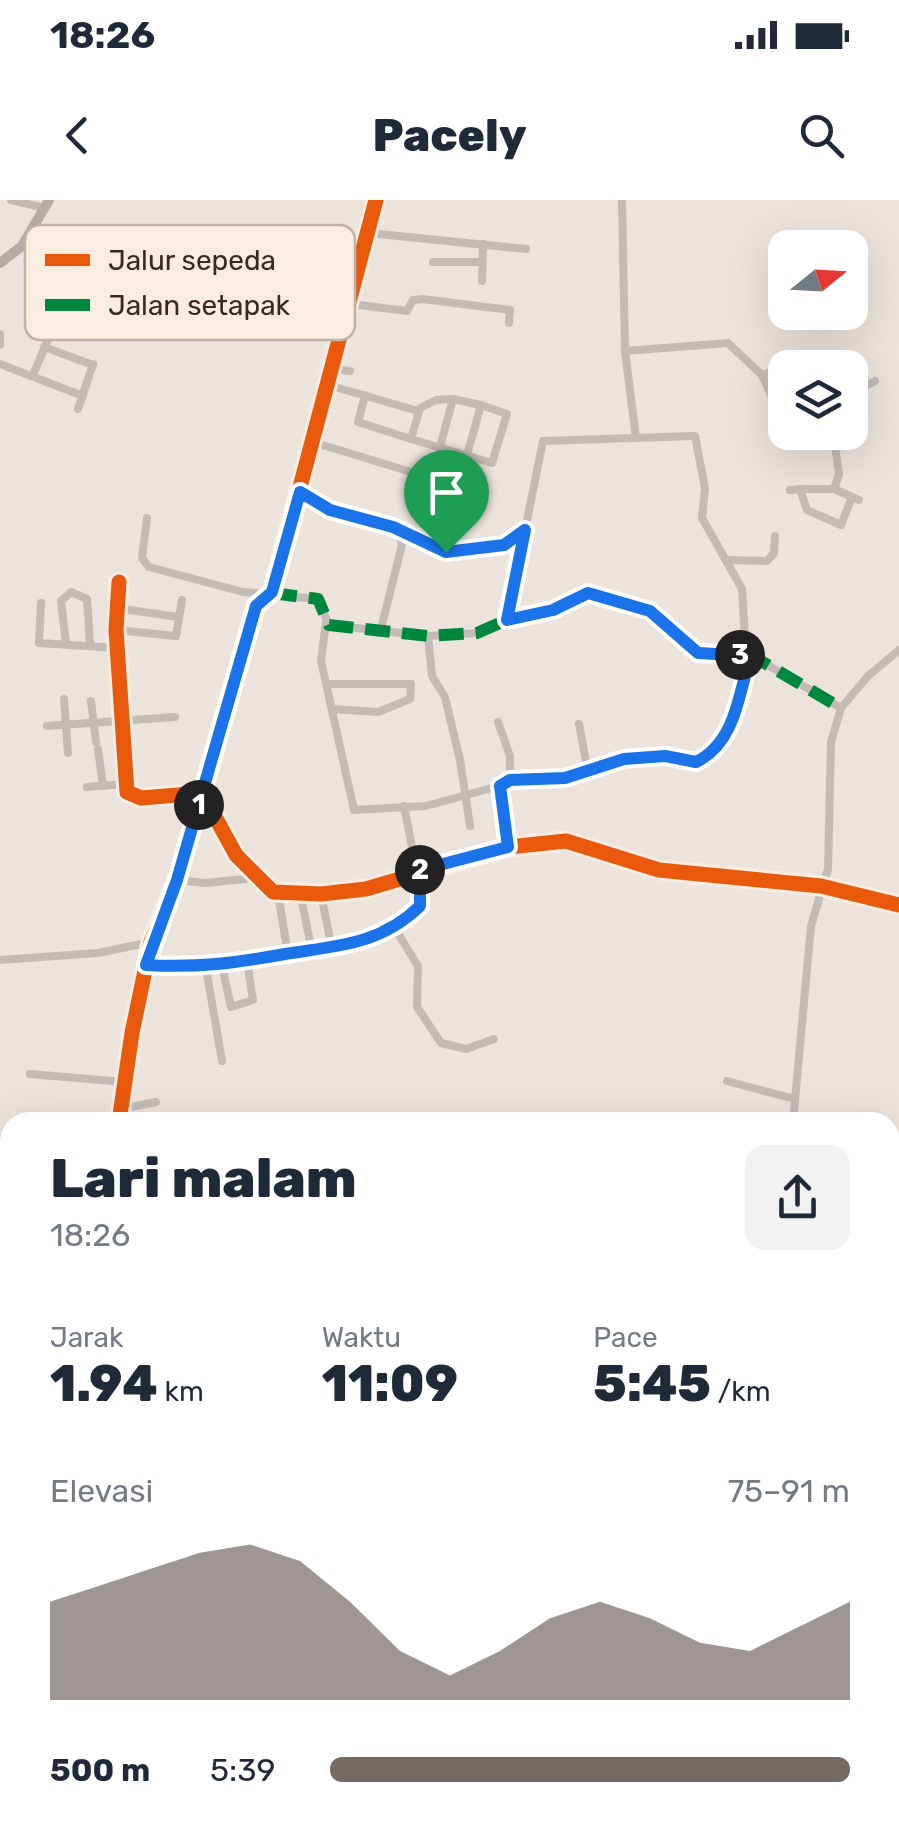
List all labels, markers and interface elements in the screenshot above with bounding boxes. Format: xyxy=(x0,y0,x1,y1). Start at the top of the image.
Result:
text: 18:26 xyxy=(50,12,155,58)
icon: back xyxy=(50,108,105,163)
icon: search xyxy=(794,108,849,163)
text: Pacely xyxy=(373,109,526,162)
legend xyxy=(25,225,355,340)
north arrow xyxy=(768,230,868,330)
map controls xyxy=(768,230,868,450)
text: Jalur sepeda xyxy=(108,244,276,277)
text: Jalan setapak xyxy=(108,289,291,322)
button: layers xyxy=(768,350,868,450)
pin xyxy=(404,450,489,553)
icon: arrive xyxy=(419,465,474,520)
pin: 3 xyxy=(715,630,765,680)
text: 3 xyxy=(731,638,749,671)
pin: 1 xyxy=(174,780,224,830)
text: 1 xyxy=(192,788,206,821)
pin: 2 xyxy=(395,845,445,895)
text: 2 xyxy=(411,853,429,886)
button: share xyxy=(745,1145,850,1250)
text: Lari malam xyxy=(50,1146,357,1211)
text: 18:26 xyxy=(50,1216,130,1254)
text: Jarak xyxy=(50,1321,123,1354)
text: Waktu xyxy=(322,1321,401,1354)
text: Pace xyxy=(593,1321,658,1354)
text: 1.94 xyxy=(50,1354,158,1414)
text: 11:09 xyxy=(322,1354,458,1414)
text: 5:45 xyxy=(593,1354,711,1414)
text: km xyxy=(158,1375,204,1408)
text: /km xyxy=(711,1375,771,1408)
text: Elevasi xyxy=(50,1472,153,1510)
text: 75–91 m xyxy=(728,1472,850,1510)
text: 500 m xyxy=(50,1751,150,1789)
text: 5:39 xyxy=(210,1751,275,1789)

